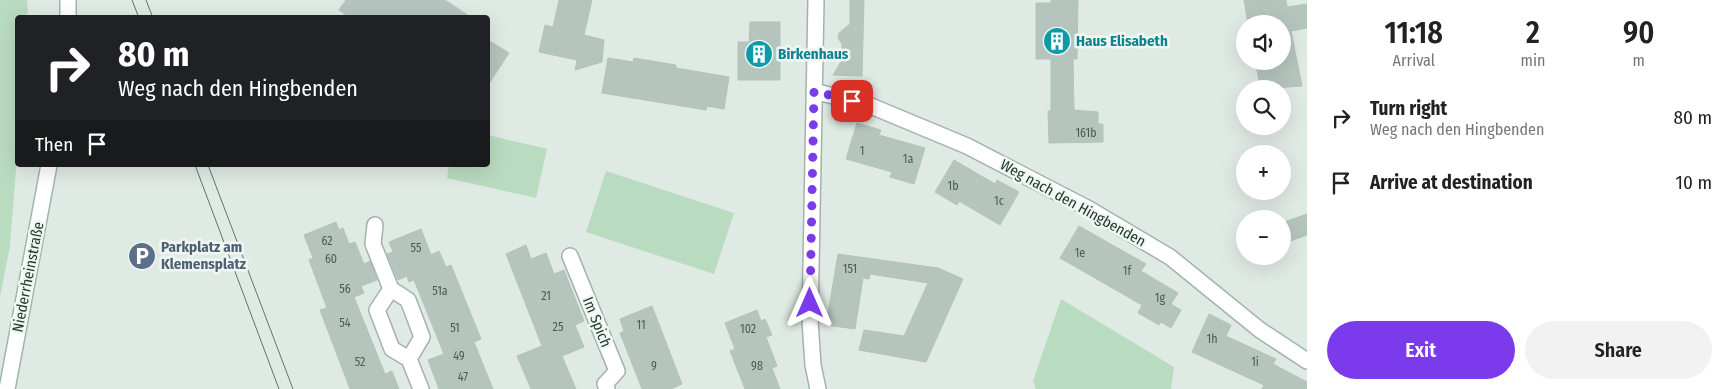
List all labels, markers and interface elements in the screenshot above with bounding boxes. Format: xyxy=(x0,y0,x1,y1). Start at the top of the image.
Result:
map controls xyxy=(1236,15,1291,265)
button: sound xyxy=(1236,15,1291,70)
text: 11:18 xyxy=(1385,15,1443,51)
text: 2 xyxy=(1526,15,1540,51)
text: 90 xyxy=(1623,15,1654,51)
building icon: Haus Elisabeth xyxy=(1042,26,1072,56)
place label: Haus Elisabeth xyxy=(1076,32,1168,50)
text: 80 m xyxy=(118,33,190,75)
icon: right xyxy=(35,35,100,100)
building icon: Birkenhaus xyxy=(744,39,774,69)
place label: Birkenhaus xyxy=(778,45,849,63)
text: Arrival xyxy=(1393,51,1435,70)
text: min xyxy=(1521,51,1545,70)
text: m xyxy=(1633,51,1645,70)
text: Weg nach den Hingbenden xyxy=(118,75,358,102)
pin xyxy=(831,80,873,122)
button: search xyxy=(1236,80,1291,135)
icon: arrive xyxy=(838,87,866,115)
text: Turn right xyxy=(1370,97,1447,120)
icon: right xyxy=(1327,104,1355,132)
text: 80 m xyxy=(1674,106,1712,129)
text: Weg nach den Hingbenden xyxy=(1370,120,1544,139)
house number: 161b xyxy=(1075,126,1097,140)
icon: arrive xyxy=(83,130,111,158)
text: Then xyxy=(35,133,73,156)
house number: 1 xyxy=(860,144,864,158)
button: + xyxy=(1236,145,1291,200)
house number: 1a xyxy=(903,152,913,166)
street label: Weg nach den Hingbenden xyxy=(997,155,1149,251)
icon: arrive xyxy=(1327,169,1355,197)
text: Arrive at destination xyxy=(1370,171,1533,194)
text: 10 m xyxy=(1676,171,1712,194)
house number: 1b xyxy=(947,179,959,193)
house number: 1c xyxy=(994,194,1004,208)
button: − xyxy=(1236,210,1291,265)
street label: Niederrheinstraße xyxy=(8,220,48,334)
house number: 62 xyxy=(321,234,333,248)
place label: Parkplatz am Klemensplatz xyxy=(161,238,247,273)
parking icon: Parkplatz am Klemensplatz xyxy=(127,241,157,271)
house number: 55 xyxy=(411,241,422,255)
house number: 1e xyxy=(1075,246,1085,260)
house number: 60 xyxy=(325,252,337,266)
house number: 151 xyxy=(843,262,857,276)
house number: 1f xyxy=(1123,264,1133,278)
position arrow xyxy=(783,276,835,328)
house number: 56 xyxy=(339,282,351,296)
house number: 51a xyxy=(432,284,448,298)
house number: 21 xyxy=(541,289,551,303)
house number: 1g xyxy=(1155,291,1166,305)
street label: Im Spich xyxy=(579,294,615,350)
house number: 54 xyxy=(339,316,351,330)
house number: 11 xyxy=(636,318,646,332)
house number: 25 xyxy=(553,320,564,334)
house number: 51 xyxy=(450,321,460,335)
button: Exit xyxy=(1327,321,1515,379)
button: Share xyxy=(1525,321,1712,379)
house number: 102 xyxy=(740,322,756,336)
house number: 1h xyxy=(1206,332,1218,346)
house number: 49 xyxy=(453,349,465,363)
house number: 52 xyxy=(355,355,365,369)
house number: 1i xyxy=(1251,355,1259,369)
house number: 9 xyxy=(651,359,657,373)
house number: 98 xyxy=(751,359,763,373)
house number: 47 xyxy=(458,370,468,384)

